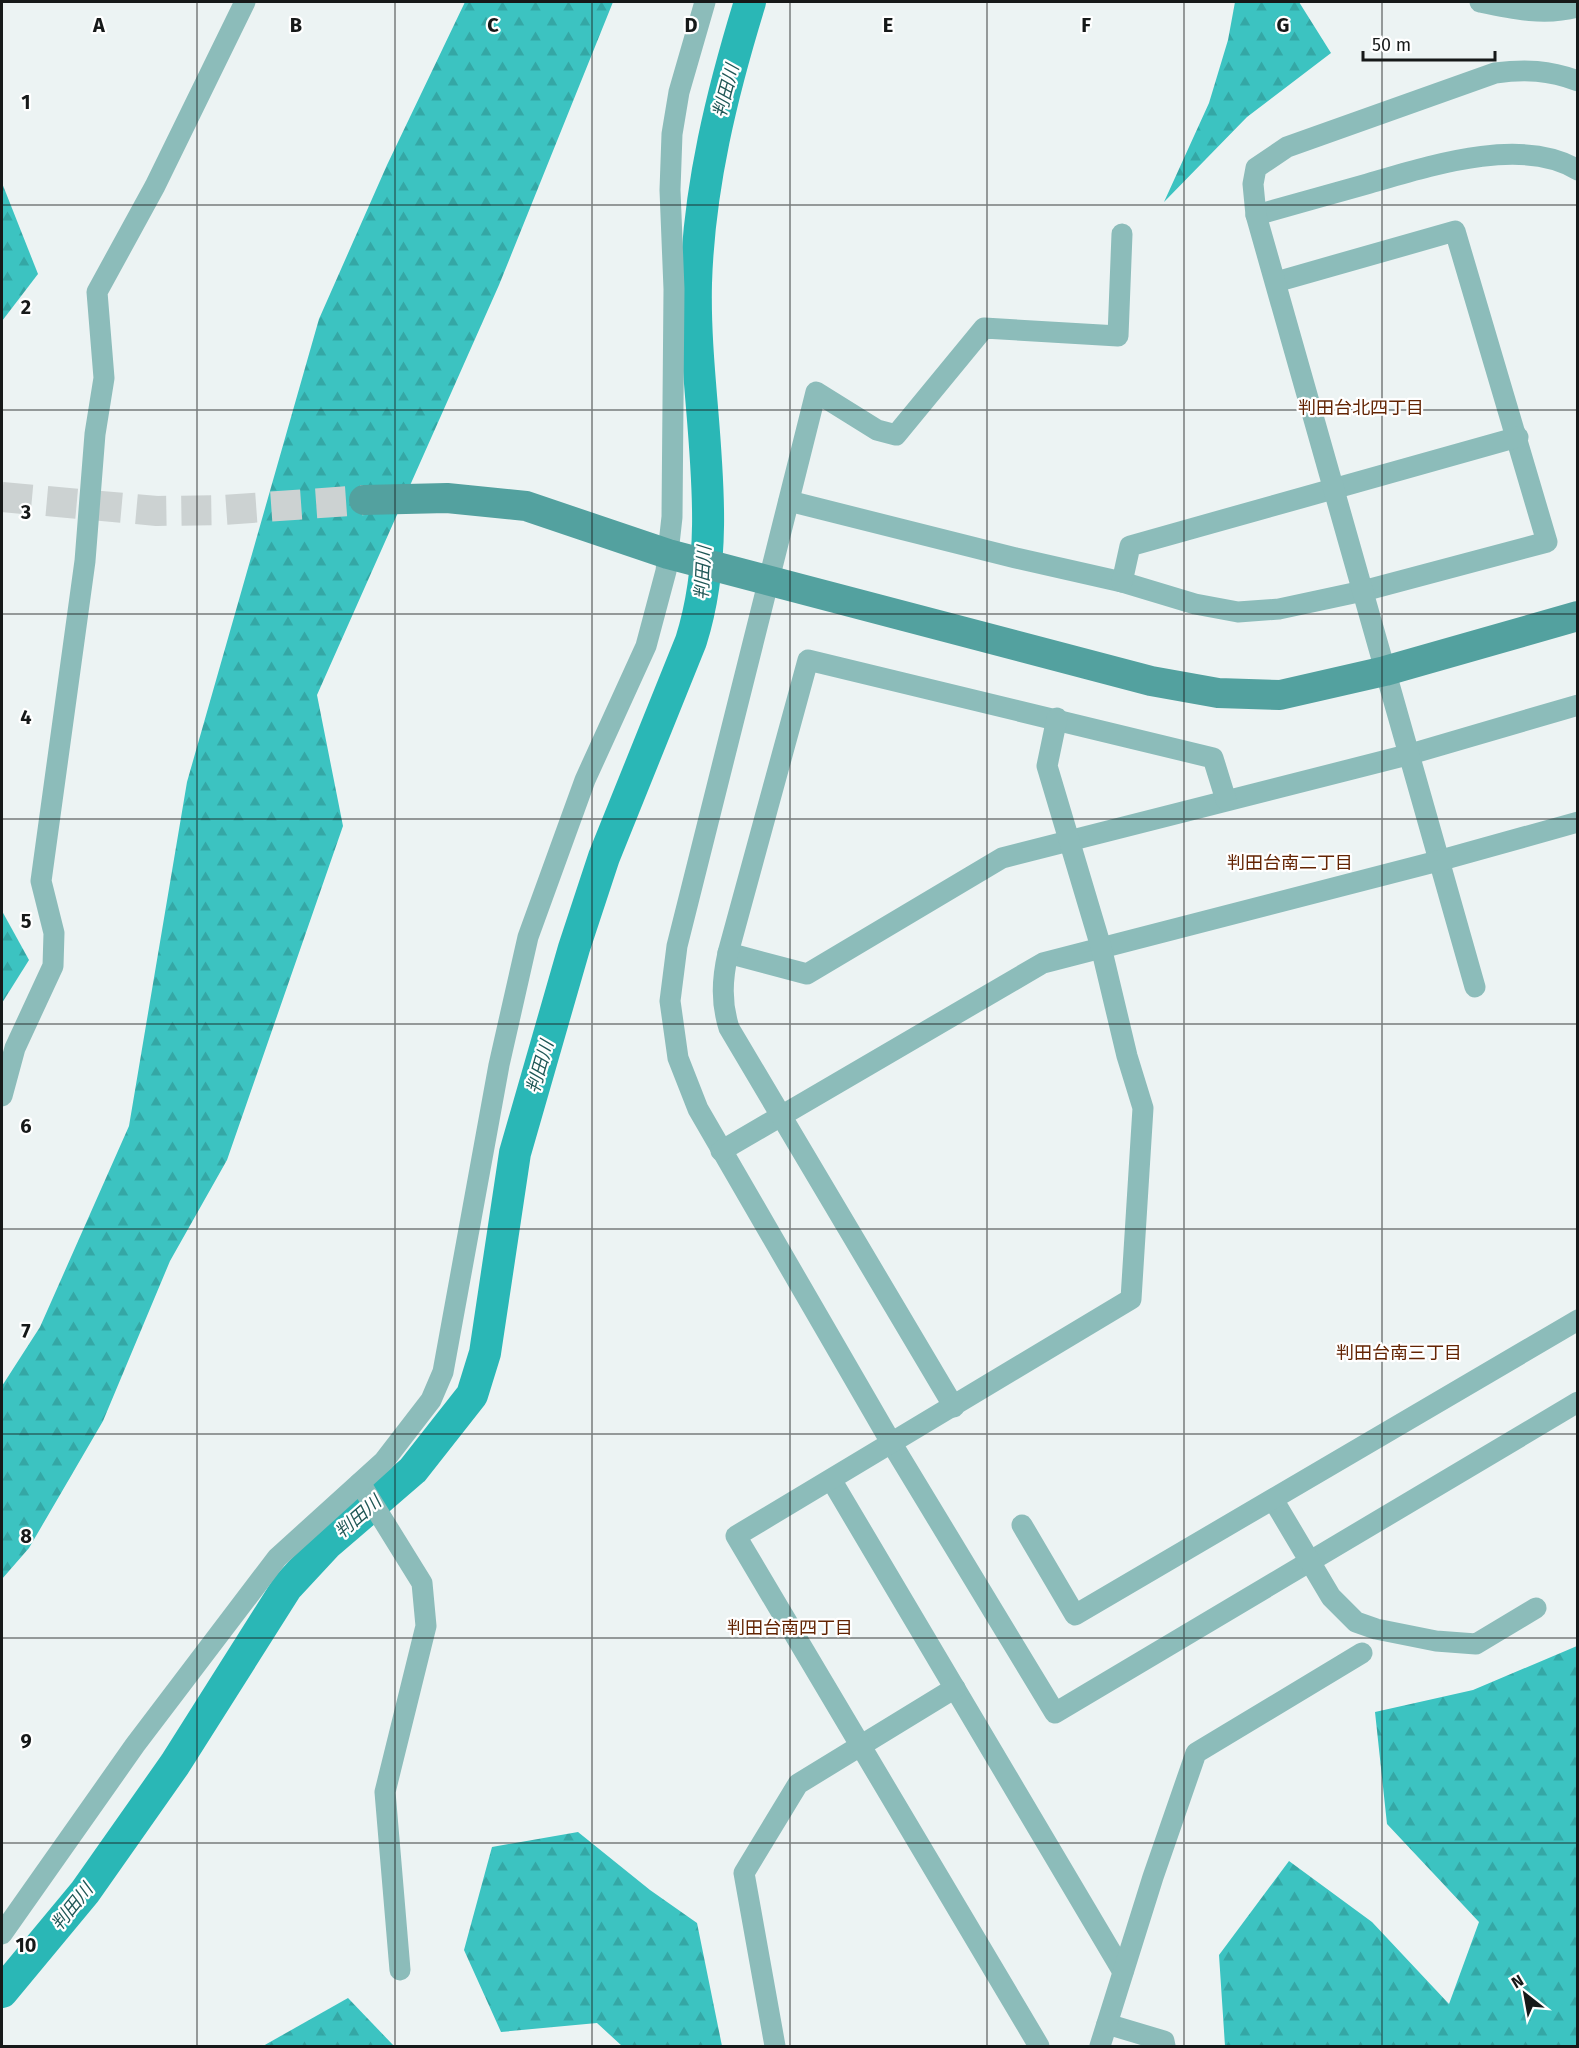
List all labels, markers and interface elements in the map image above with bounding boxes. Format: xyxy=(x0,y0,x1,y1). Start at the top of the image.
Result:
text: A xyxy=(92,13,106,37)
text: B xyxy=(290,13,302,37)
text: C xyxy=(487,13,499,37)
text: D xyxy=(684,13,698,37)
text: E xyxy=(883,13,893,37)
text: F xyxy=(1081,13,1091,37)
text: G xyxy=(1277,13,1289,37)
scale bar xyxy=(1363,24,1495,62)
text: 50 m xyxy=(1372,34,1411,56)
water label: 判田川 xyxy=(708,60,744,120)
text: 1 xyxy=(21,90,31,114)
text: 2 xyxy=(21,295,31,319)
district label: 判田台北四丁目 xyxy=(1298,397,1424,419)
text: 3 xyxy=(20,500,31,524)
water label: 判田川 xyxy=(691,543,716,601)
text: 4 xyxy=(20,705,32,729)
district label: 判田台南二丁目 xyxy=(1227,852,1353,874)
text: 5 xyxy=(21,909,32,933)
water label: 判田川 xyxy=(522,1036,559,1096)
text: 6 xyxy=(20,1114,32,1138)
text: 7 xyxy=(21,1319,31,1343)
district label: 判田台南三丁目 xyxy=(1336,1342,1462,1364)
water label: 判田川 xyxy=(330,1490,387,1543)
text: 8 xyxy=(20,1524,32,1548)
district label: 判田台南四丁目 xyxy=(727,1617,853,1639)
text: 9 xyxy=(20,1729,32,1753)
water label: 判田川 xyxy=(46,1878,99,1935)
text: 10 xyxy=(16,1933,36,1957)
north arrow xyxy=(1495,1964,1555,2024)
text: N xyxy=(1508,1971,1527,1992)

